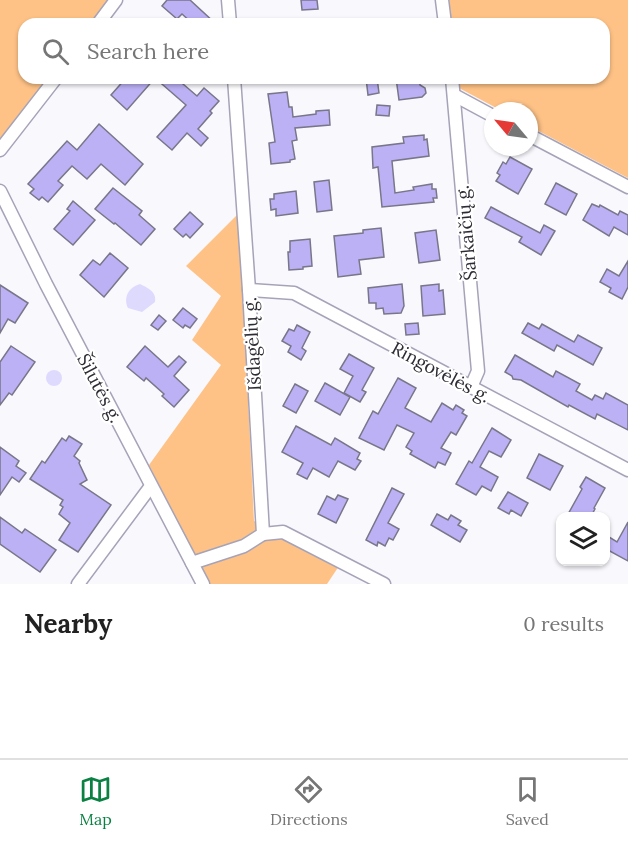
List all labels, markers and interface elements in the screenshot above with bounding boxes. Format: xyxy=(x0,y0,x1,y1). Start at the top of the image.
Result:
search box xyxy=(18,18,610,84)
icon: search xyxy=(39,35,72,68)
text: Search here xyxy=(87,37,209,65)
north arrow xyxy=(484,102,538,156)
street label: Šarkaičių g. xyxy=(450,184,482,282)
street label: Išdagėlių g. xyxy=(238,297,266,391)
street label: Ringovėlės g. xyxy=(388,336,494,408)
street label: Šilutės g. xyxy=(72,349,128,427)
map controls xyxy=(556,512,610,566)
button: layers xyxy=(556,512,610,566)
text: Nearby xyxy=(24,607,112,640)
text: 0 results xyxy=(523,611,604,636)
tab: Map xyxy=(79,773,112,829)
tab: Directions xyxy=(270,773,348,829)
tab: Saved xyxy=(506,773,549,829)

